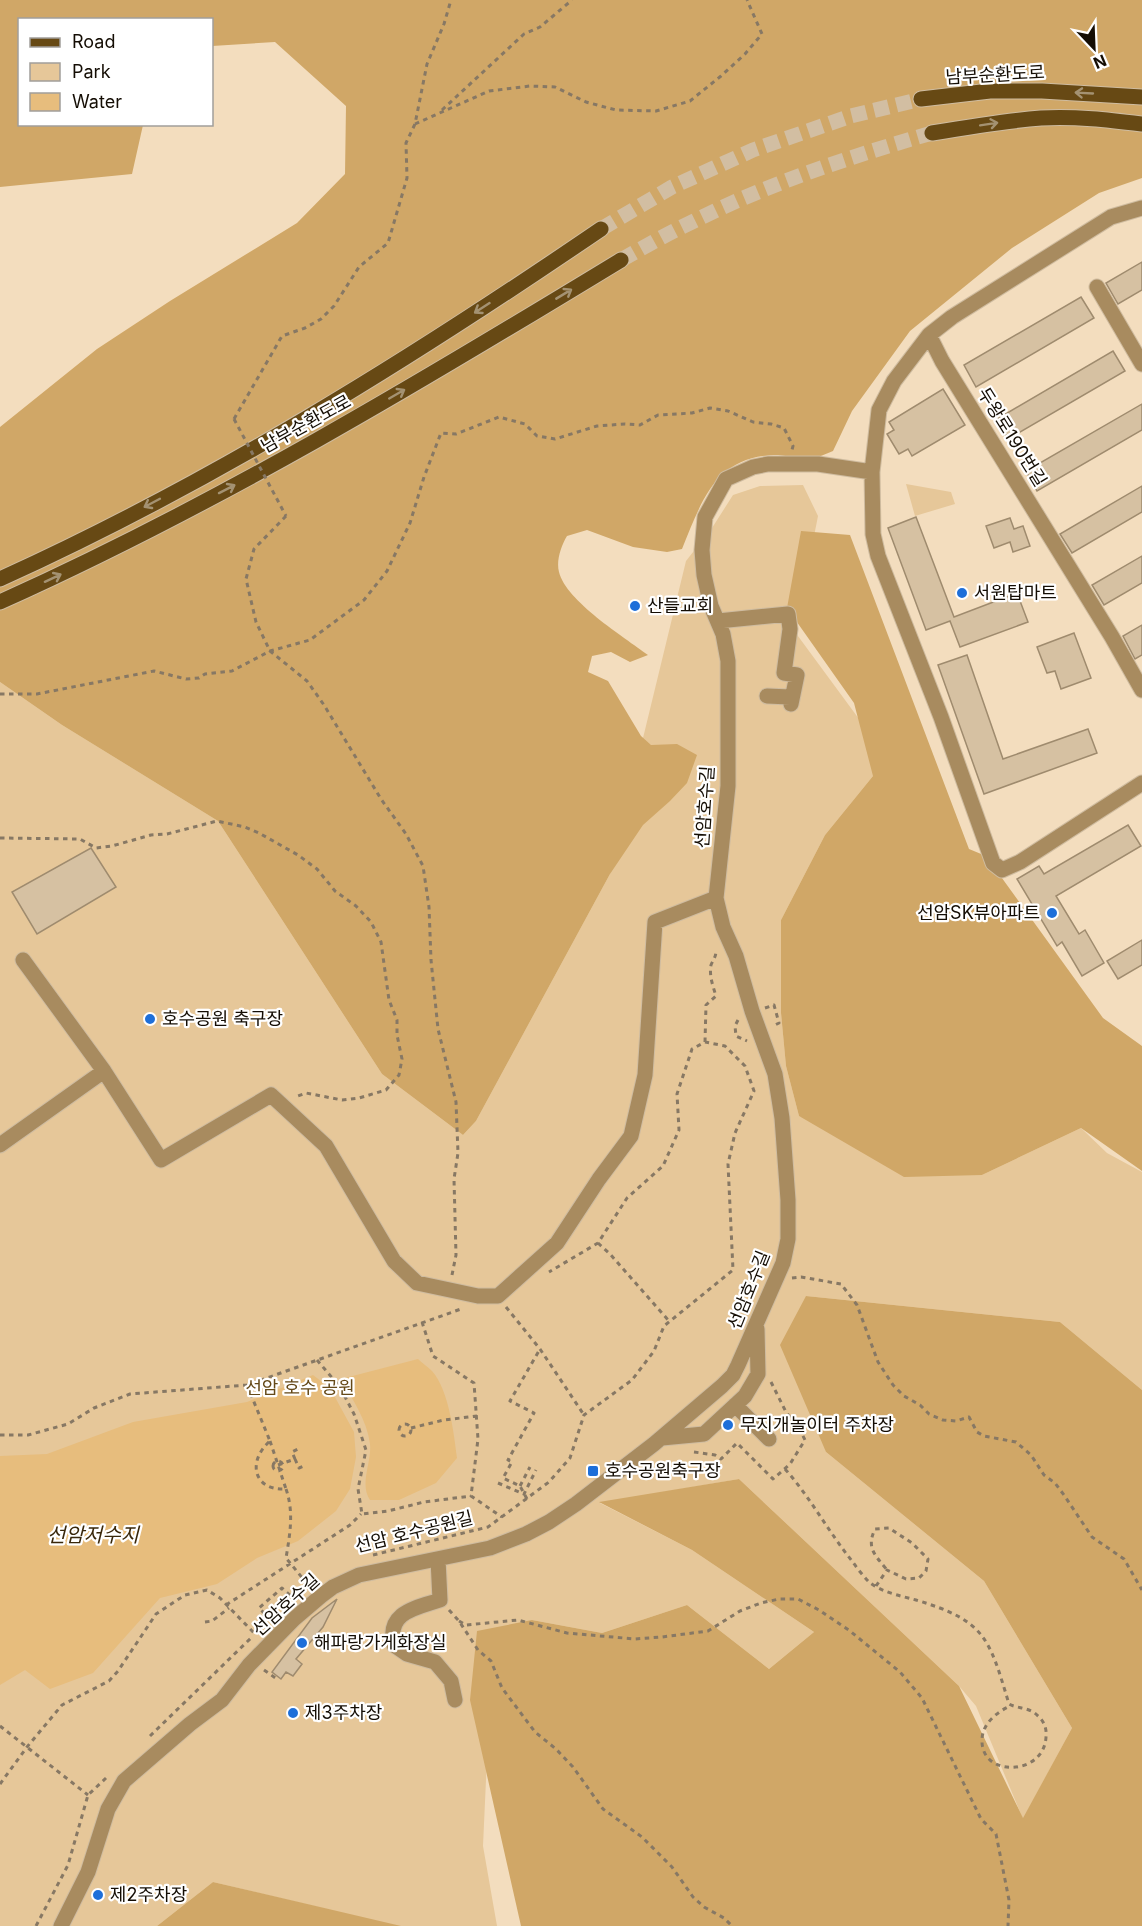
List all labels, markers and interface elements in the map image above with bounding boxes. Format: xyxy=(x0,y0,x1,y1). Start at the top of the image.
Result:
legend xyxy=(18,18,213,126)
north arrow xyxy=(1064,18,1124,78)
text: Road xyxy=(72,31,115,52)
text: N xyxy=(1090,50,1109,73)
text: Park xyxy=(72,61,111,82)
street label: 남부순환도로 xyxy=(945,61,1045,88)
one-way arrow xyxy=(1074,87,1094,98)
text: Water xyxy=(72,91,122,112)
one-way arrow xyxy=(979,118,999,129)
one-way arrow xyxy=(555,288,572,300)
one-way arrow xyxy=(474,302,491,315)
street label: 두왕로190번길 xyxy=(974,383,1051,490)
one-way arrow xyxy=(388,388,405,400)
street label: 남부순환도로 xyxy=(257,390,354,457)
one-way arrow xyxy=(218,483,236,495)
one-way arrow xyxy=(143,498,161,509)
one-way arrow xyxy=(44,572,62,584)
place label: 서원탑마트 xyxy=(974,582,1057,603)
marker: 서원탑마트 xyxy=(955,586,969,600)
place label: 산들교회 xyxy=(647,595,713,616)
marker: 산들교회 xyxy=(628,599,642,613)
street label: 선암호수길 xyxy=(691,765,718,849)
place label: 선암SK뷰아파트 xyxy=(917,902,1040,923)
marker: 선암SK뷰아파트 xyxy=(1045,906,1059,920)
place label: 호수공원 축구장 xyxy=(162,1008,283,1029)
marker: 호수공원 축구장 xyxy=(143,1012,157,1026)
street label: 선암호수길 xyxy=(723,1247,774,1332)
park label: 선암 호수 공원 xyxy=(245,1377,355,1398)
place label: 무지개놀이터 주차장 xyxy=(740,1414,894,1435)
marker: 무지개놀이터 주차장 xyxy=(721,1418,735,1432)
place label: 호수공원축구장 xyxy=(605,1460,721,1481)
marker: 호수공원축구장 xyxy=(586,1464,600,1478)
street label: 선암 호수공원길 xyxy=(353,1507,475,1556)
water label: 선암저수지 xyxy=(47,1523,141,1547)
street label: 선암호수길 xyxy=(248,1569,323,1640)
place label: 해파랑가게화장실 xyxy=(314,1632,446,1653)
marker: 해파랑가게화장실 xyxy=(295,1636,309,1650)
place label: 제3주차장 xyxy=(305,1702,382,1723)
marker: 제3주차장 xyxy=(286,1706,300,1720)
place label: 제2주차장 xyxy=(110,1884,187,1905)
marker: 제2주차장 xyxy=(91,1888,105,1902)

